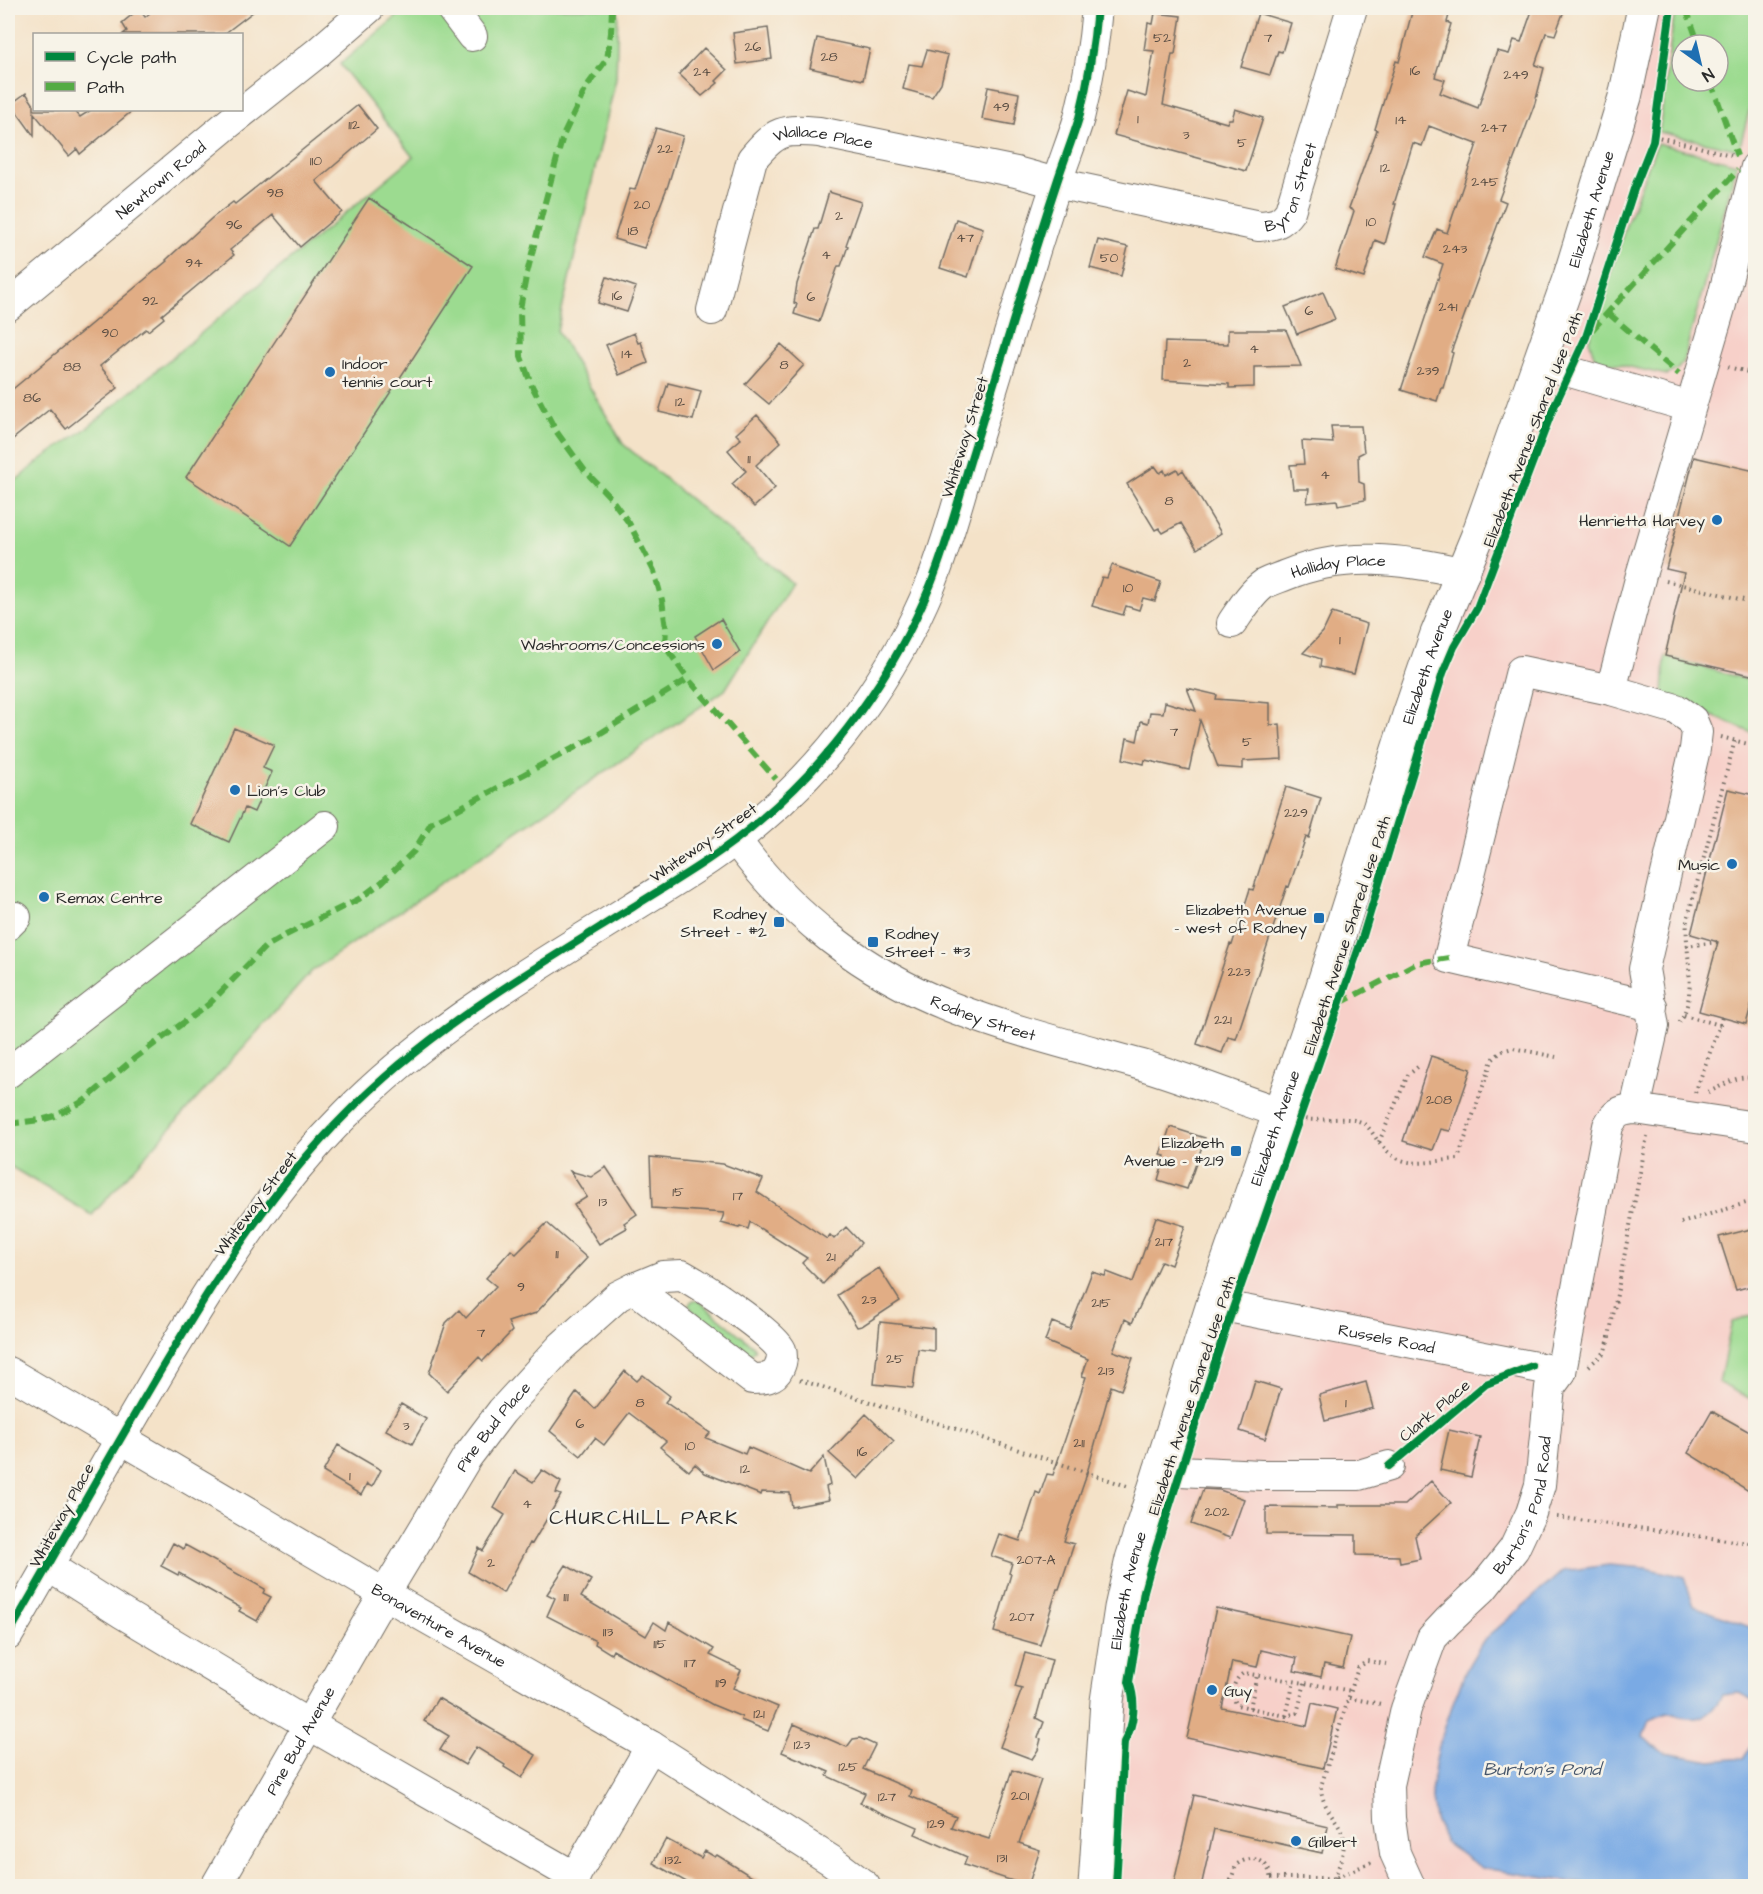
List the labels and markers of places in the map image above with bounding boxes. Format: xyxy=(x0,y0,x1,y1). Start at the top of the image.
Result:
place label: Indoor tennis court xyxy=(342,353,433,393)
marker: Indoor tennis court xyxy=(323,365,337,379)
place label: Henrietta Harvey xyxy=(1579,510,1705,533)
marker: Henrietta Harvey xyxy=(1710,513,1724,527)
place label: Washrooms/Concessions xyxy=(521,634,705,656)
marker: Washrooms/Concessions xyxy=(710,637,724,651)
place label: Lion's Club xyxy=(247,780,326,802)
marker: Lion's Club xyxy=(228,783,242,797)
place label: Music xyxy=(1678,854,1720,876)
marker: Music xyxy=(1725,857,1739,871)
place label: Remax Centre xyxy=(56,887,163,909)
marker: Remax Centre xyxy=(37,890,51,904)
place label: Elizabeth Avenue - west of Rodney xyxy=(1174,899,1307,940)
place label: Rodney Street - #2 xyxy=(681,903,767,943)
marker: Elizabeth Avenue - west of Rodney xyxy=(1312,911,1326,925)
marker: Rodney Street - #2 xyxy=(772,915,786,929)
place label: Rodney Street - #3 xyxy=(885,923,970,963)
marker: Rodney Street - #3 xyxy=(866,935,880,949)
place label: Elizabeth Avenue - #219 xyxy=(1124,1132,1224,1172)
marker: Elizabeth Avenue - #219 xyxy=(1229,1144,1243,1158)
place label: Guy xyxy=(1224,1680,1252,1703)
marker: Guy xyxy=(1205,1683,1219,1697)
place label: Gilbert xyxy=(1308,1831,1357,1853)
marker: Gilbert xyxy=(1289,1834,1303,1848)

